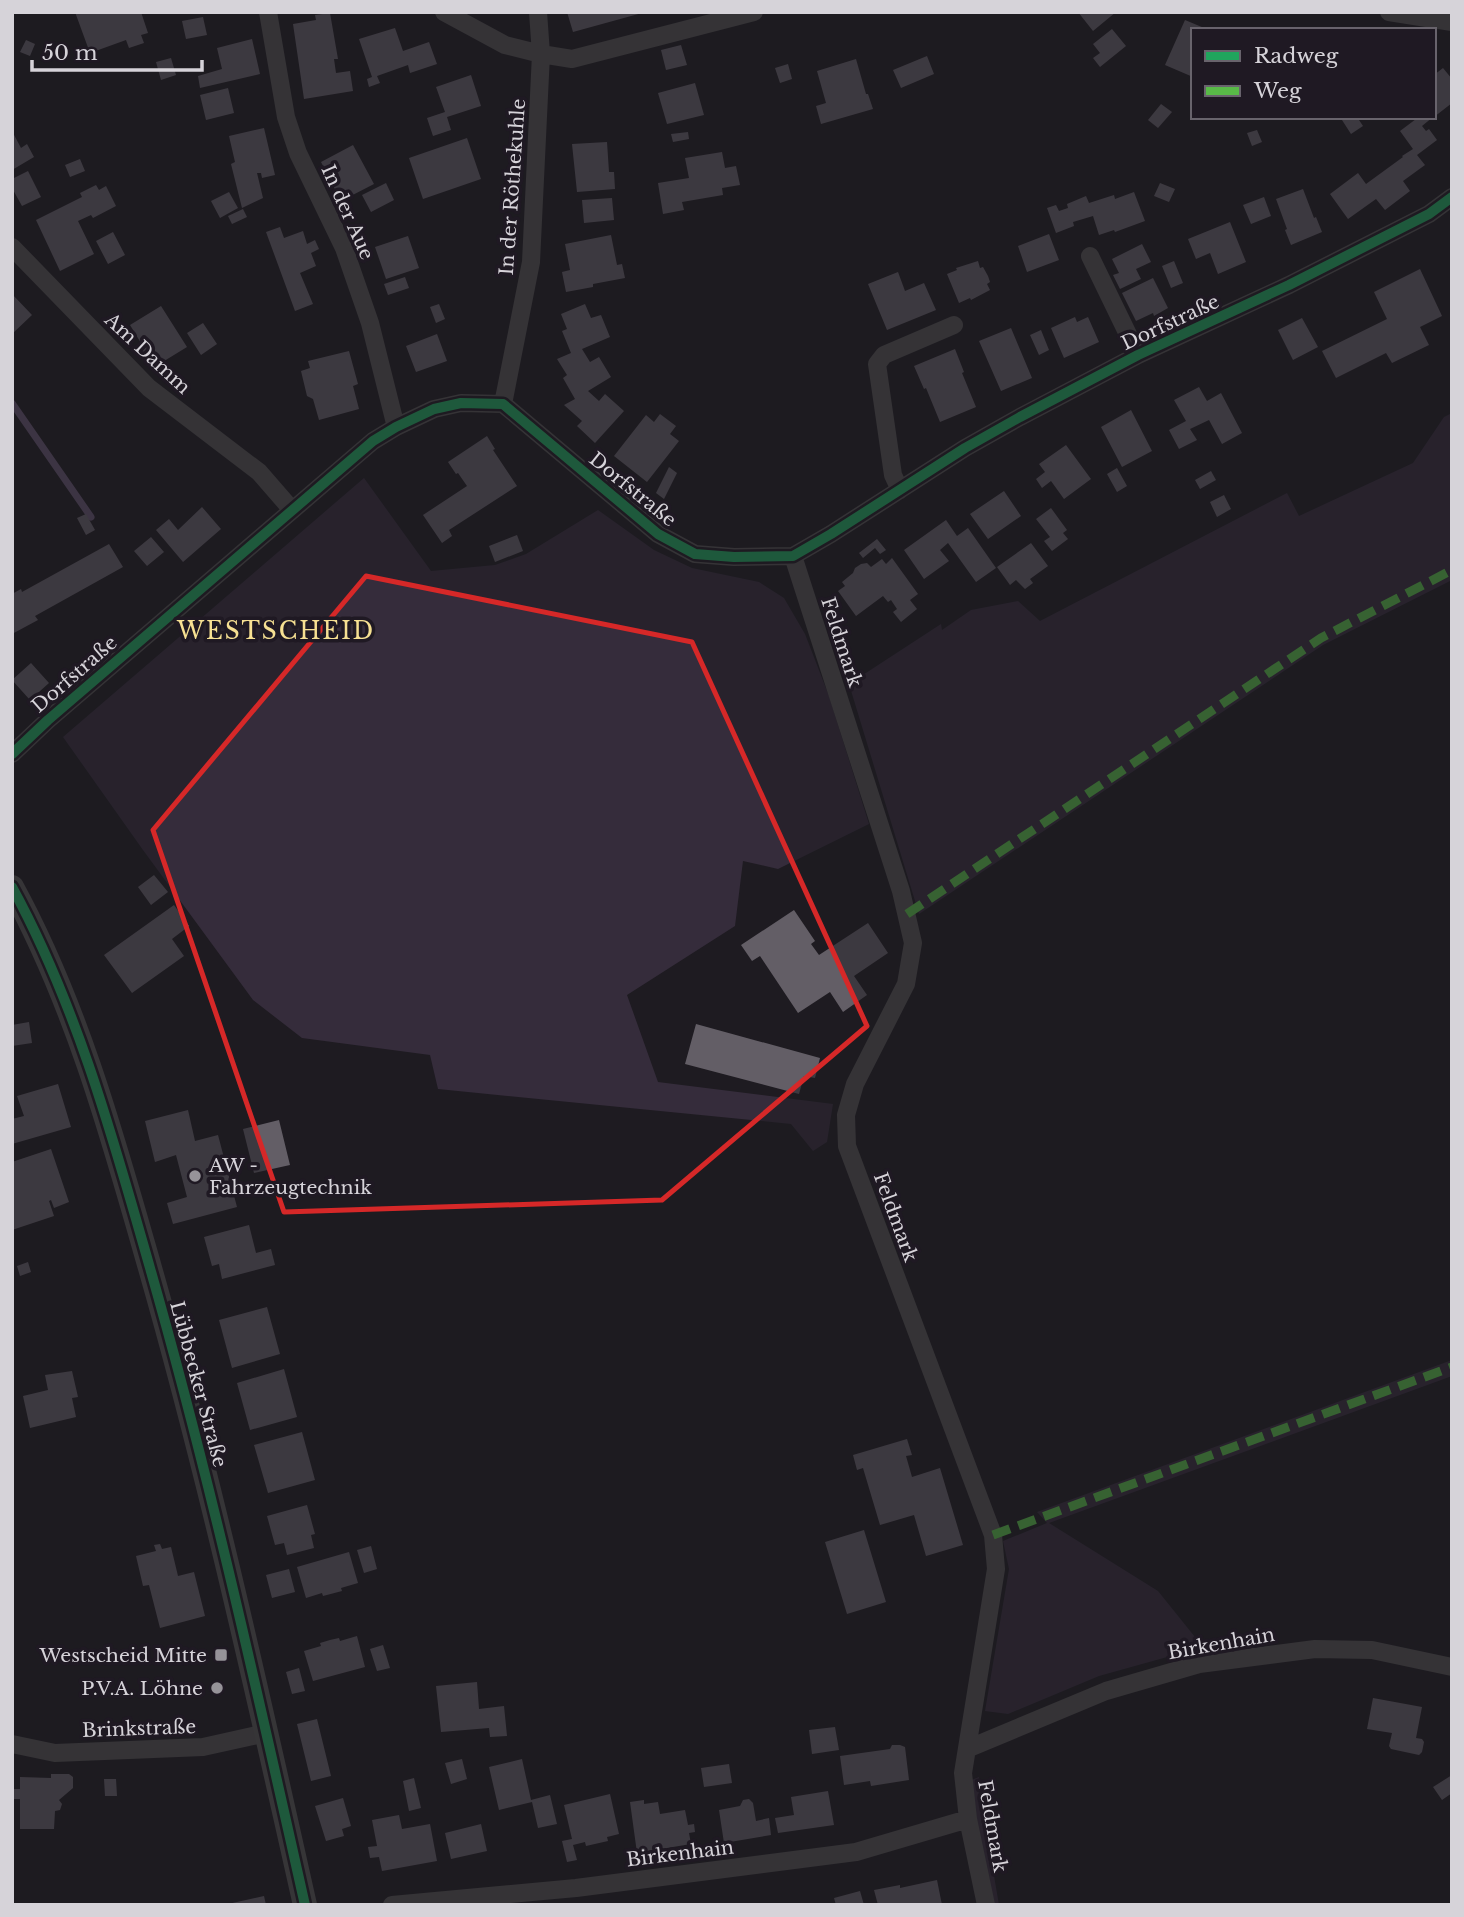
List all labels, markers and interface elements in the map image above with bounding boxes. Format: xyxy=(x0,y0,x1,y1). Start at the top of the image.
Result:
scale bar xyxy=(32,28,201,72)
legend xyxy=(1191,28,1436,119)
text: 50 m xyxy=(42,40,98,66)
text: Radweg xyxy=(1254,43,1339,69)
text: Weg xyxy=(1253,78,1302,104)
street label: In der Röthekuhle xyxy=(495,98,530,276)
street label: In der Aue xyxy=(316,161,379,263)
street label: Dorfstraße xyxy=(1118,290,1223,355)
street label: Am Damm xyxy=(99,307,195,399)
street label: Dorfstraße xyxy=(585,447,681,531)
street label: Feldmark xyxy=(816,594,867,690)
district label: WESTSCHEID xyxy=(176,617,375,645)
street label: Dorfstraße xyxy=(27,631,122,718)
place label: AW - Fahrzeugtechnik xyxy=(208,1154,372,1199)
marker: AW - Fahrzeugtechnik xyxy=(187,1168,203,1184)
street label: Feldmark xyxy=(869,1169,922,1265)
street label: Lübbecker Straße xyxy=(165,1298,232,1470)
street label: Birkenhain xyxy=(1166,1623,1276,1664)
place label: Westscheid Mitte xyxy=(38,1644,207,1667)
marker: Westscheid Mitte xyxy=(213,1647,229,1663)
place label: P.V.A. Löhne xyxy=(81,1677,203,1700)
marker: P.V.A. Löhne xyxy=(209,1680,225,1696)
street label: Brinkstraße xyxy=(82,1715,196,1742)
street label: Feldmark xyxy=(973,1778,1012,1874)
street label: Birkenhain xyxy=(625,1835,735,1872)

